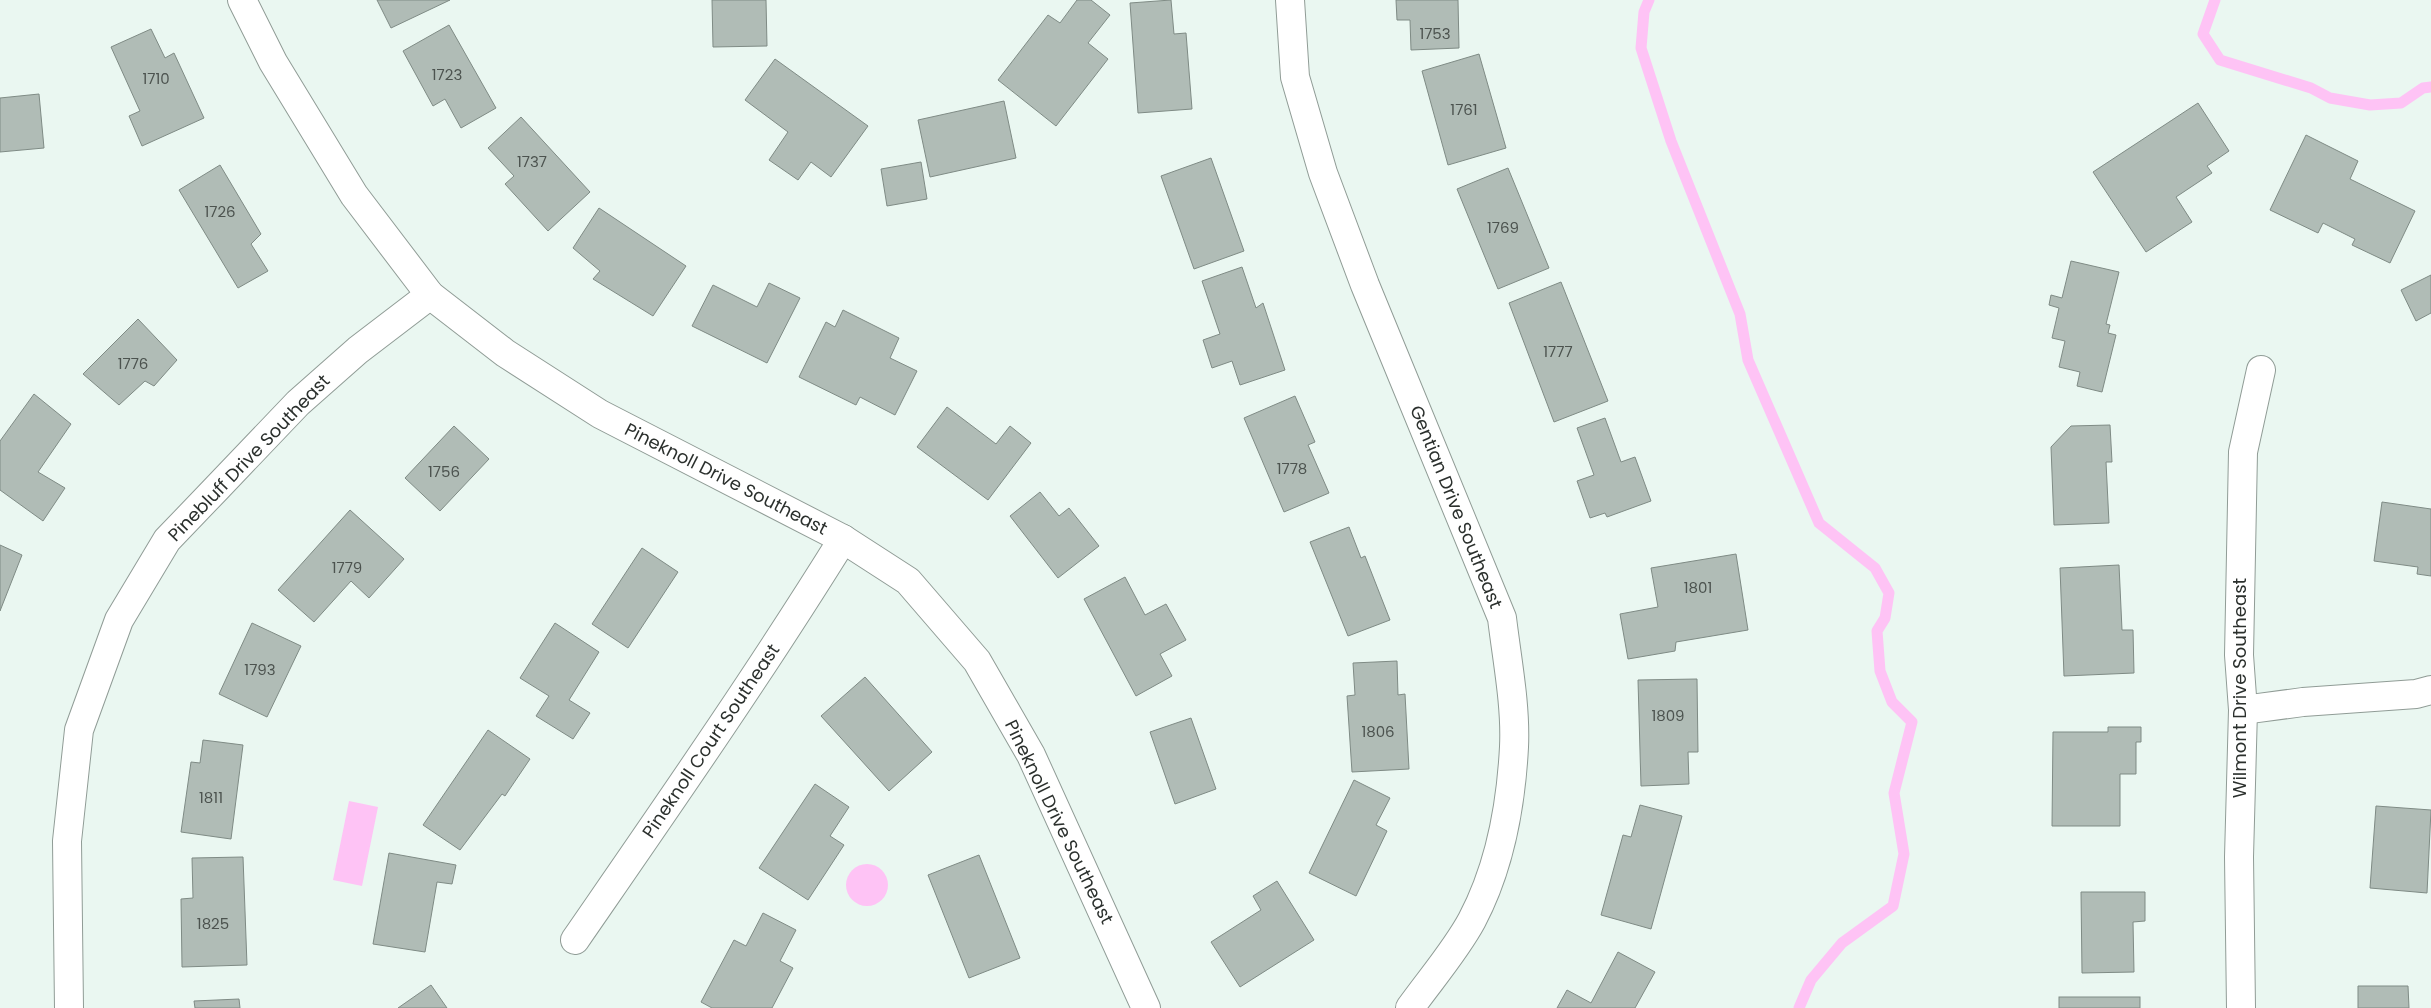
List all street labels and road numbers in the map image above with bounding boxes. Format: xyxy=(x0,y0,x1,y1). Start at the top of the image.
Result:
street label: Pinebluff Drive Southeast xyxy=(162,369,335,547)
street label: Gentian Drive Southeast xyxy=(1404,402,1509,612)
street label: Pineknoll Drive Southeast xyxy=(621,416,832,541)
street label: Wilmont Drive Southeast xyxy=(2227,578,2252,798)
street label: Pineknoll Court Southeast xyxy=(636,639,785,843)
street label: Pineknoll Drive Southeast xyxy=(999,715,1120,928)

